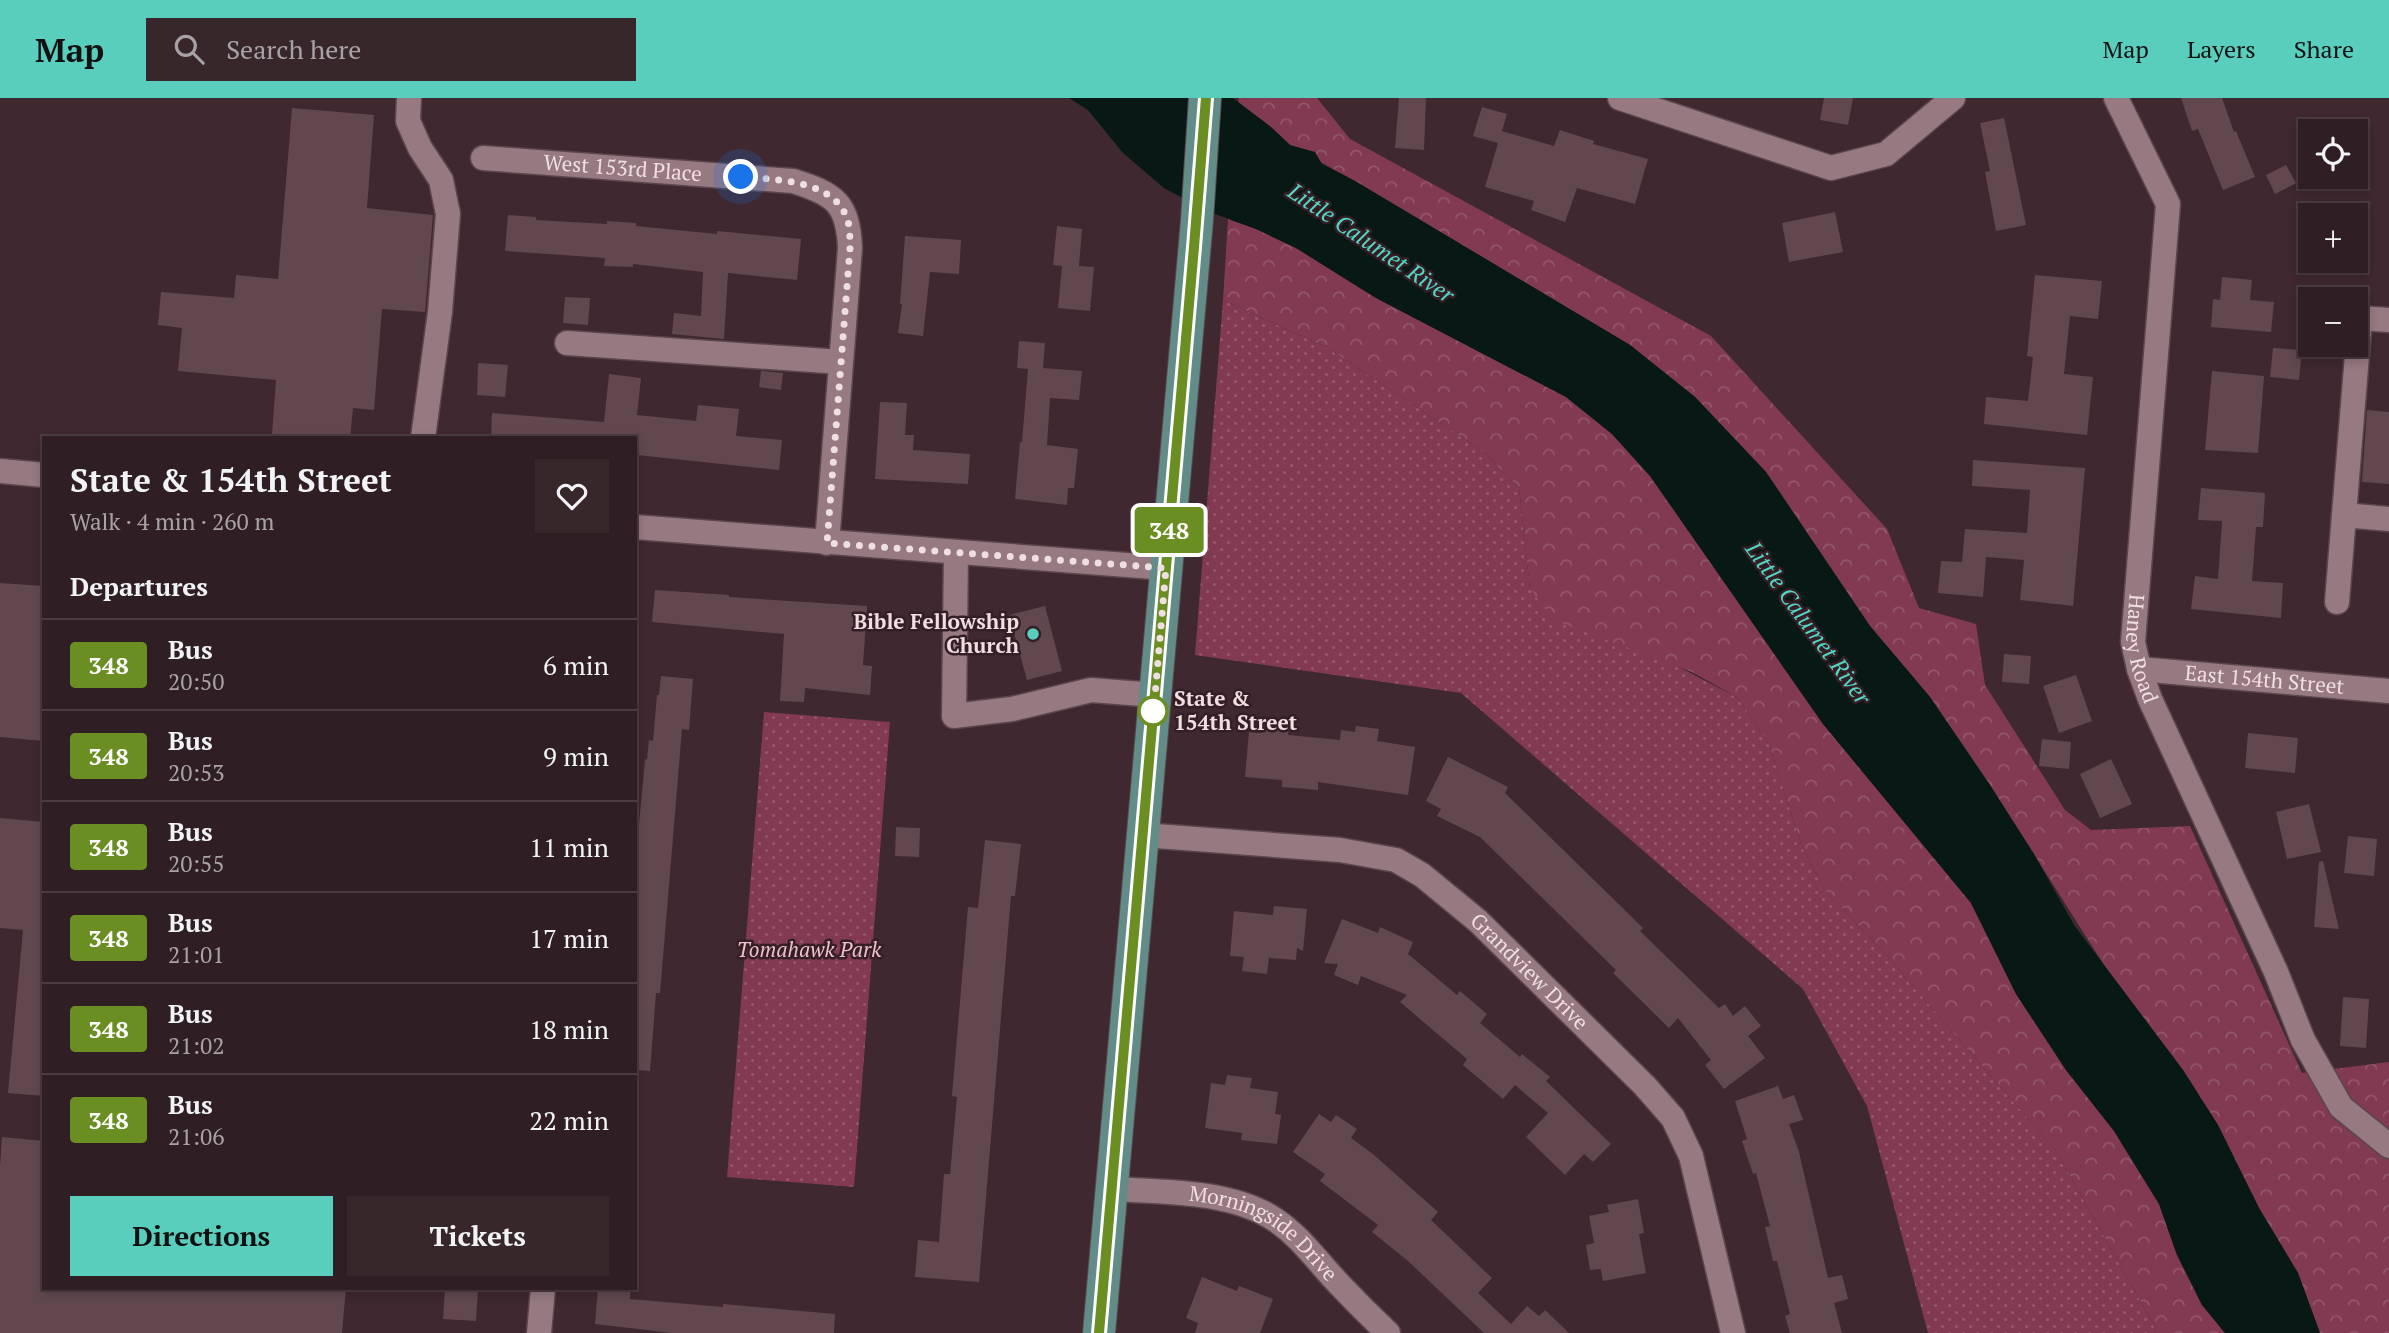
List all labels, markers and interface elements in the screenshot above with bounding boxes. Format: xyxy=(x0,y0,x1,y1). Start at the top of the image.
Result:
search box xyxy=(146,18,636,81)
text: Map xyxy=(35,28,104,71)
icon: search xyxy=(170,30,208,68)
text: Search here xyxy=(226,32,361,66)
text: Map xyxy=(2102,33,2149,65)
text: Layers xyxy=(2187,33,2256,65)
text: Share xyxy=(2294,33,2354,65)
map controls xyxy=(2298,119,2368,357)
button: locate xyxy=(2298,119,2368,189)
street label: West 153rd Place xyxy=(542,148,703,187)
your location xyxy=(723,159,758,194)
water label: Little Calumet River xyxy=(1281,175,1461,310)
button: + xyxy=(2298,203,2368,273)
button: − xyxy=(2298,287,2368,357)
text: State & 154th Street xyxy=(70,458,392,501)
button: heart xyxy=(535,459,609,533)
text: Walk · 4 min · 260 m xyxy=(70,506,274,537)
line badge: 348 xyxy=(1129,507,1209,553)
text: 348 xyxy=(1149,514,1189,546)
water label: Little Calumet River xyxy=(1738,534,1879,711)
text: Departures xyxy=(70,569,208,603)
street label: Haney Road xyxy=(2120,593,2165,707)
place label: Bible Fellowship Church xyxy=(853,607,1020,659)
marker: Bible Fellowship Church xyxy=(1025,626,1041,642)
text: Bus xyxy=(168,632,213,666)
text: 6 min xyxy=(543,648,609,682)
text: 348 xyxy=(88,649,129,681)
street label: East 154th Street xyxy=(2184,658,2346,700)
text: 20:50 xyxy=(168,666,225,697)
place label: State & 154th Street xyxy=(1174,684,1298,736)
marker: State & 154th Street xyxy=(1138,696,1168,726)
text: Bus xyxy=(168,723,213,757)
text: 9 min xyxy=(543,739,609,773)
text: 348 xyxy=(88,740,129,772)
text: 20:53 xyxy=(168,757,225,788)
text: Bus xyxy=(168,814,213,848)
text: 11 min xyxy=(529,830,609,864)
text: 348 xyxy=(88,831,129,863)
text: 20:55 xyxy=(168,848,225,879)
text: Bus xyxy=(168,905,213,939)
street label: Grandview Drive xyxy=(1465,906,1595,1035)
text: 17 min xyxy=(529,921,609,955)
text: 348 xyxy=(88,922,129,954)
park label: Tomahawk Park xyxy=(737,935,882,963)
text: 21:01 xyxy=(168,939,225,970)
text: Bus xyxy=(168,996,213,1030)
text: 18 min xyxy=(529,1012,609,1046)
text: 348 xyxy=(88,1013,129,1045)
text: 21:02 xyxy=(168,1030,225,1061)
text: Bus xyxy=(168,1087,213,1121)
text: 22 min xyxy=(529,1103,609,1137)
text: 348 xyxy=(88,1104,129,1136)
text: 21:06 xyxy=(168,1121,225,1152)
street label: Morningside Drive xyxy=(1188,1179,1344,1287)
button: Directions xyxy=(70,1196,333,1276)
button: Tickets xyxy=(347,1196,609,1276)

